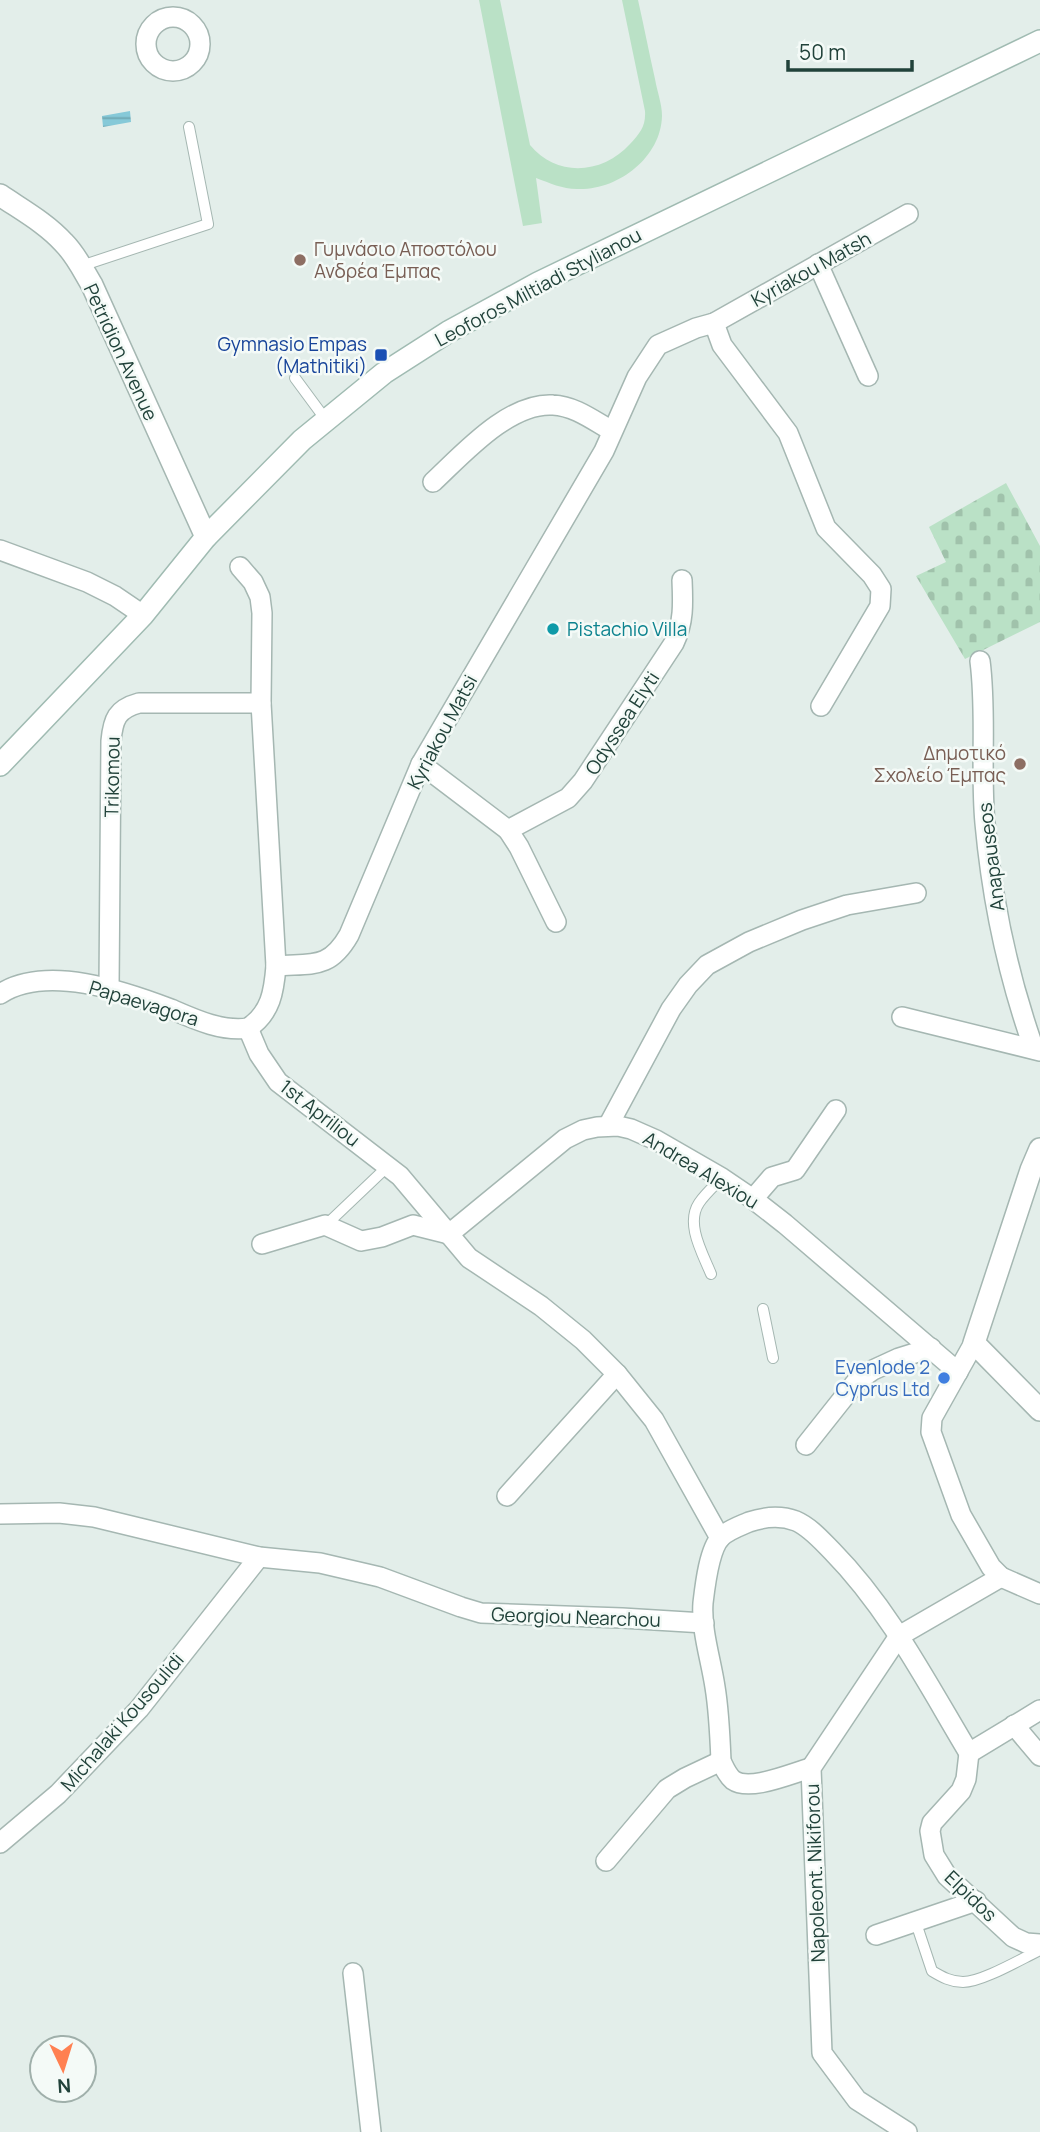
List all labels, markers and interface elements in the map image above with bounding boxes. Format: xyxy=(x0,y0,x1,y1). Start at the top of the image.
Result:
scale bar xyxy=(788,28,912,72)
text: 50 m xyxy=(799,38,846,66)
street label: Leoforos Miltiadi Stylianou xyxy=(430,221,646,353)
street label: Kyriakou Matsh xyxy=(746,225,876,313)
place label: Γυμνάσιο Αποστόλου Ανδρέα Έμπας xyxy=(314,236,497,284)
marker: Γυμνάσιο Αποστόλου Ανδρέα Έμπας xyxy=(292,252,308,268)
street label: Petridion Avenue xyxy=(78,279,164,425)
place label: Gymnasio Empas (Mathitiki) xyxy=(217,331,367,379)
marker: Gymnasio Empas (Mathitiki) xyxy=(373,347,389,363)
place label: Pistachio Villa xyxy=(567,616,687,642)
marker: Pistachio Villa xyxy=(545,621,561,637)
street label: Odyssea Elyti xyxy=(579,666,665,780)
street label: Kyriakou Matsi xyxy=(401,670,483,794)
street label: Trikomou xyxy=(98,736,126,818)
place label: Δημοτικό Σχολείο Έμπας xyxy=(874,740,1006,788)
marker: Δημοτικό Σχολείο Έμπας xyxy=(1012,756,1028,772)
street label: Anapauseos xyxy=(971,801,1011,913)
street label: Papaevagora xyxy=(86,974,202,1032)
street label: 1st Apriliou xyxy=(275,1074,365,1152)
street label: Andrea Alexiou xyxy=(638,1125,764,1215)
place label: Evenlode 2 Cyprus Ltd xyxy=(835,1354,930,1402)
marker: Evenlode 2 Cyprus Ltd xyxy=(936,1370,952,1386)
street label: Georgiou Nearchou xyxy=(491,1601,661,1633)
street label: Michalaki Kousoulidi xyxy=(55,1647,189,1797)
street label: Napoleont. Nikiforou xyxy=(799,1783,831,1963)
street label: Elpidos xyxy=(939,1865,1003,1927)
north arrow xyxy=(28,2034,98,2104)
text: N xyxy=(56,2073,72,2099)

